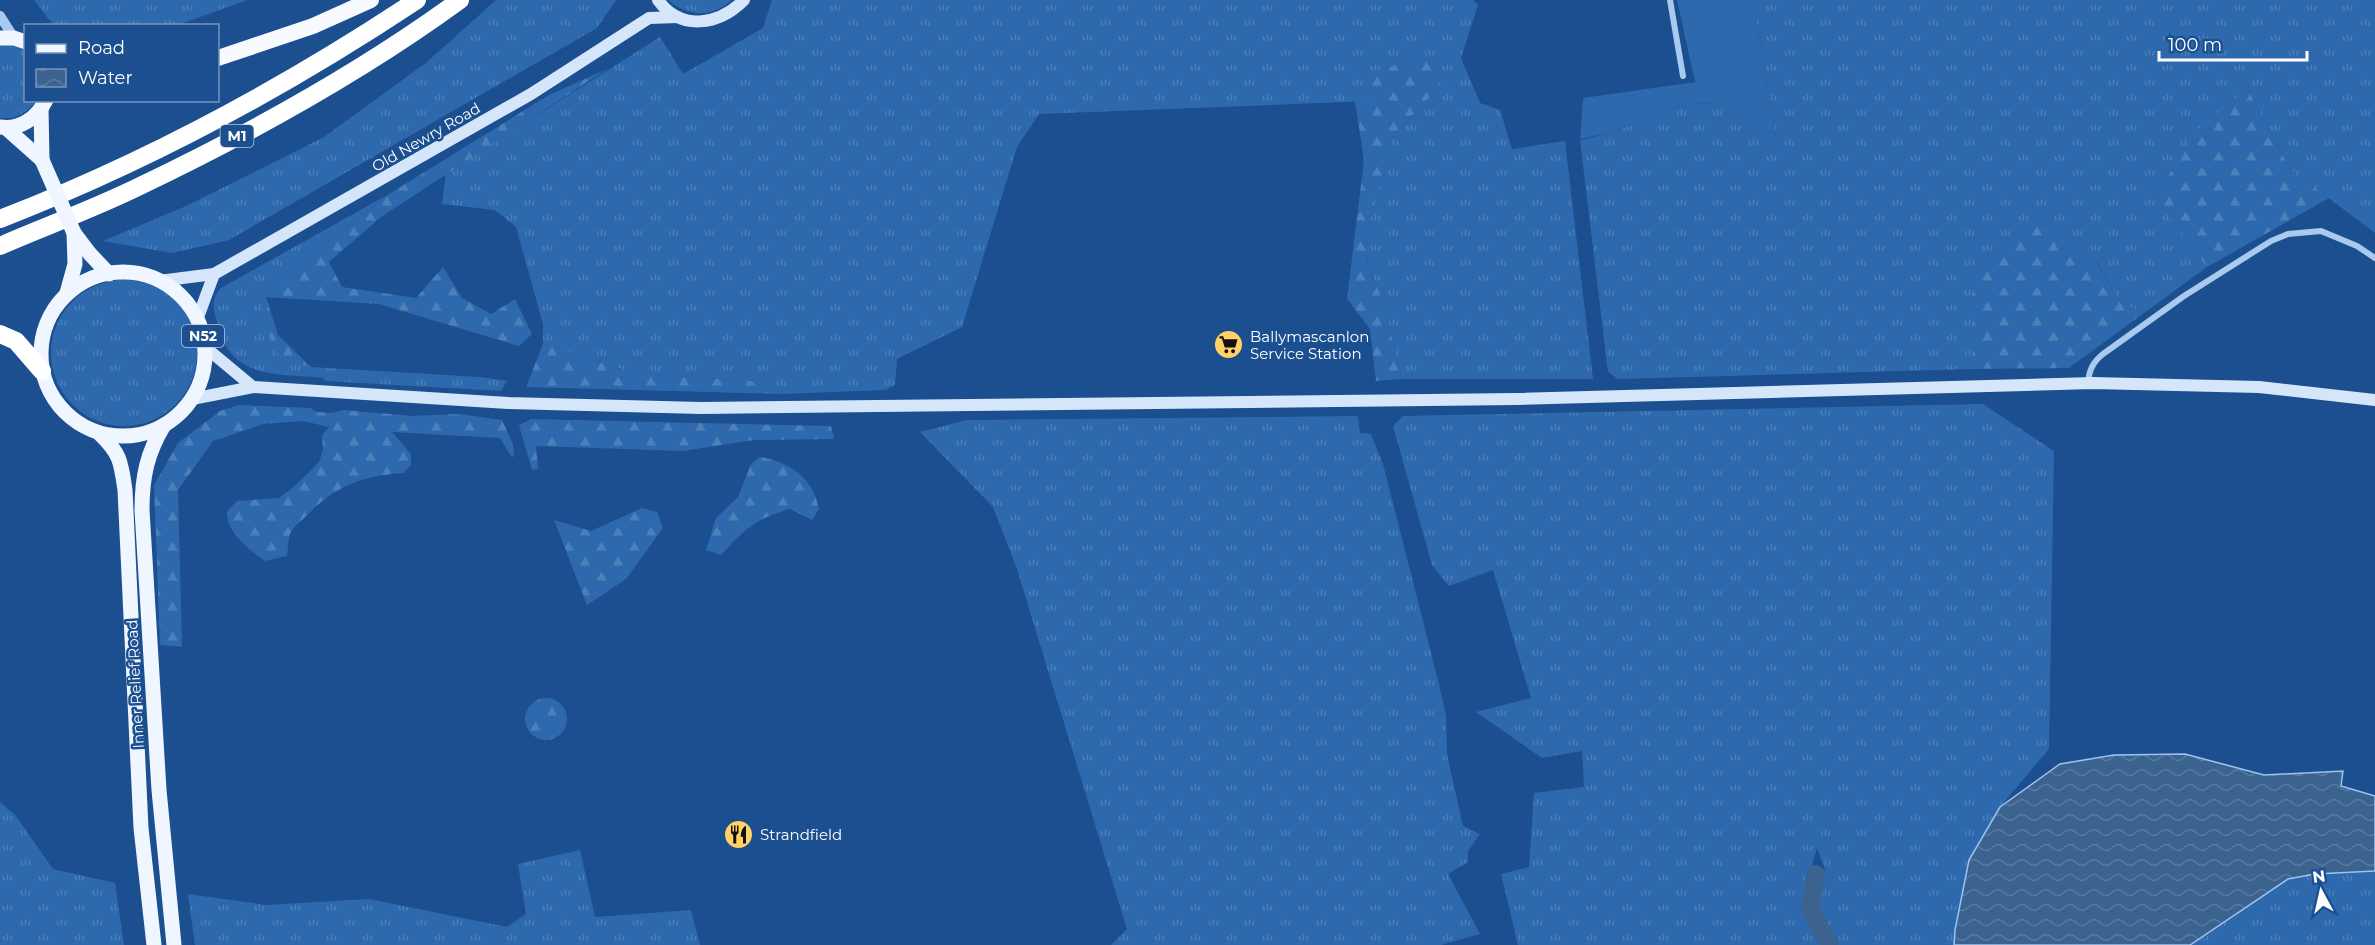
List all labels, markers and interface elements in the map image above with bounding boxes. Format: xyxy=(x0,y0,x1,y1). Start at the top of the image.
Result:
legend xyxy=(24,24,219,102)
scale bar xyxy=(2159,24,2308,62)
text: 100 m xyxy=(2168,34,2222,56)
text: Road xyxy=(78,37,125,59)
text: Water xyxy=(78,67,133,89)
street label: Old Newry Road xyxy=(368,98,484,176)
road number: M1 xyxy=(220,125,254,147)
road number: N52 xyxy=(182,325,224,347)
place label: Ballymascanlon Service Station xyxy=(1250,327,1369,363)
supermarket icon: Ballymascanlon Service Station xyxy=(1213,329,1245,361)
street label: Inner Relief Road xyxy=(122,619,148,749)
restaurant icon: Strandfield xyxy=(723,818,755,850)
place label: Strandfield xyxy=(760,825,842,844)
north arrow xyxy=(2291,861,2351,921)
text: N xyxy=(2311,866,2327,887)

